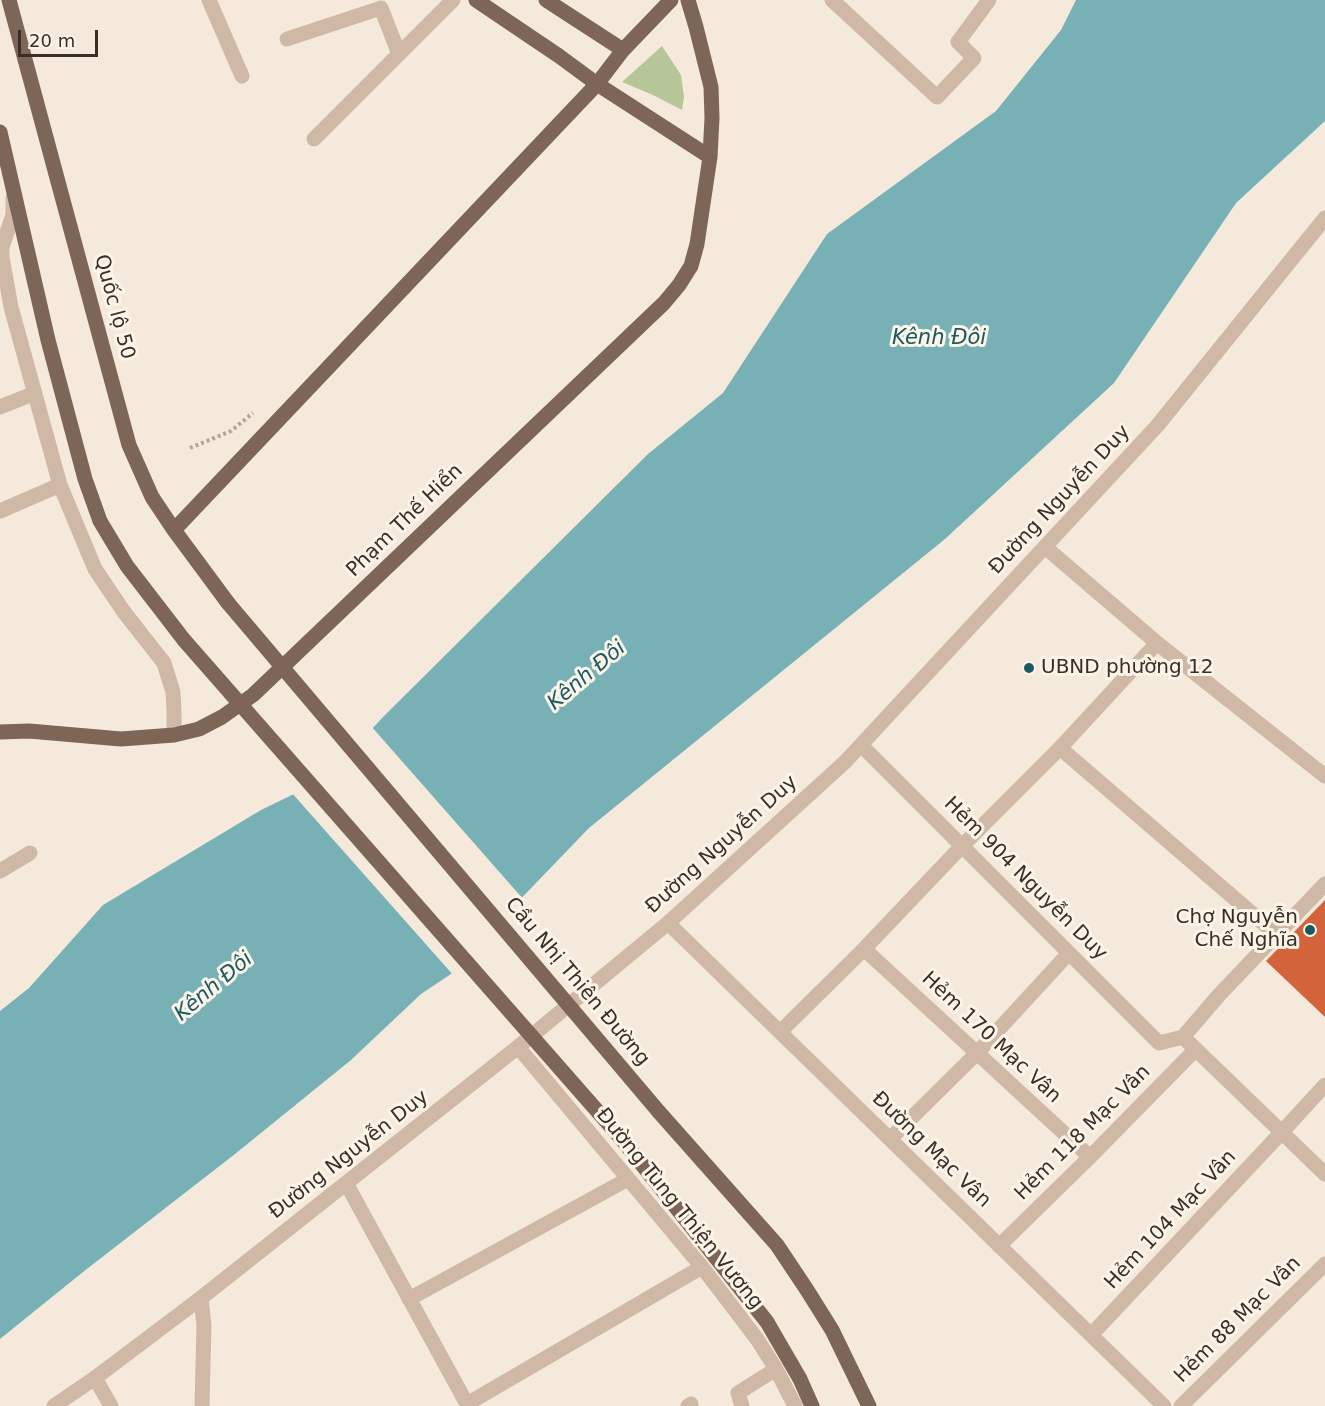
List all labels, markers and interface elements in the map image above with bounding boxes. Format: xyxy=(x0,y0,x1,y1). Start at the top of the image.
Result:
scale bar xyxy=(21,18,100,56)
text: 20 m xyxy=(29,30,75,51)
street label: Quốc lộ 50 xyxy=(88,252,140,362)
water label: Kênh Đôi xyxy=(892,326,986,352)
street label: Đường Nguyễn Duy xyxy=(985,420,1135,580)
street label: Phạm Thế Hiển xyxy=(342,460,468,582)
water label: Kênh Đôi xyxy=(543,636,631,716)
place label: UBND phường 12 xyxy=(1041,656,1214,680)
marker: UBND phường 12 xyxy=(1022,661,1036,675)
street label: Đường Nguyễn Duy xyxy=(641,771,803,919)
street label: Hẻm 904 Nguyễn Duy xyxy=(938,792,1112,966)
street label: Cầu Nhị Thiên Đường xyxy=(500,893,654,1071)
place label: Chợ Nguyễn Chế Nghĩa xyxy=(1176,906,1298,953)
marker: Chợ Nguyễn Chế Nghĩa xyxy=(1303,923,1317,937)
water label: Kênh Đôi xyxy=(170,947,258,1027)
street label: Hẻm 170 Mạc Vân xyxy=(916,967,1066,1109)
street label: Hẻm 118 Mạc Vân xyxy=(1010,1060,1156,1206)
street label: Đường Nguyễn Duy xyxy=(265,1085,433,1225)
street label: Đường Mạc Vân xyxy=(867,1087,995,1213)
street label: Đường Tùng Thiện Vương xyxy=(590,1104,768,1314)
street label: Hẻm 104 Mạc Vân xyxy=(1100,1145,1242,1295)
street label: Hẻm 88 Mạc Vân xyxy=(1170,1252,1306,1388)

